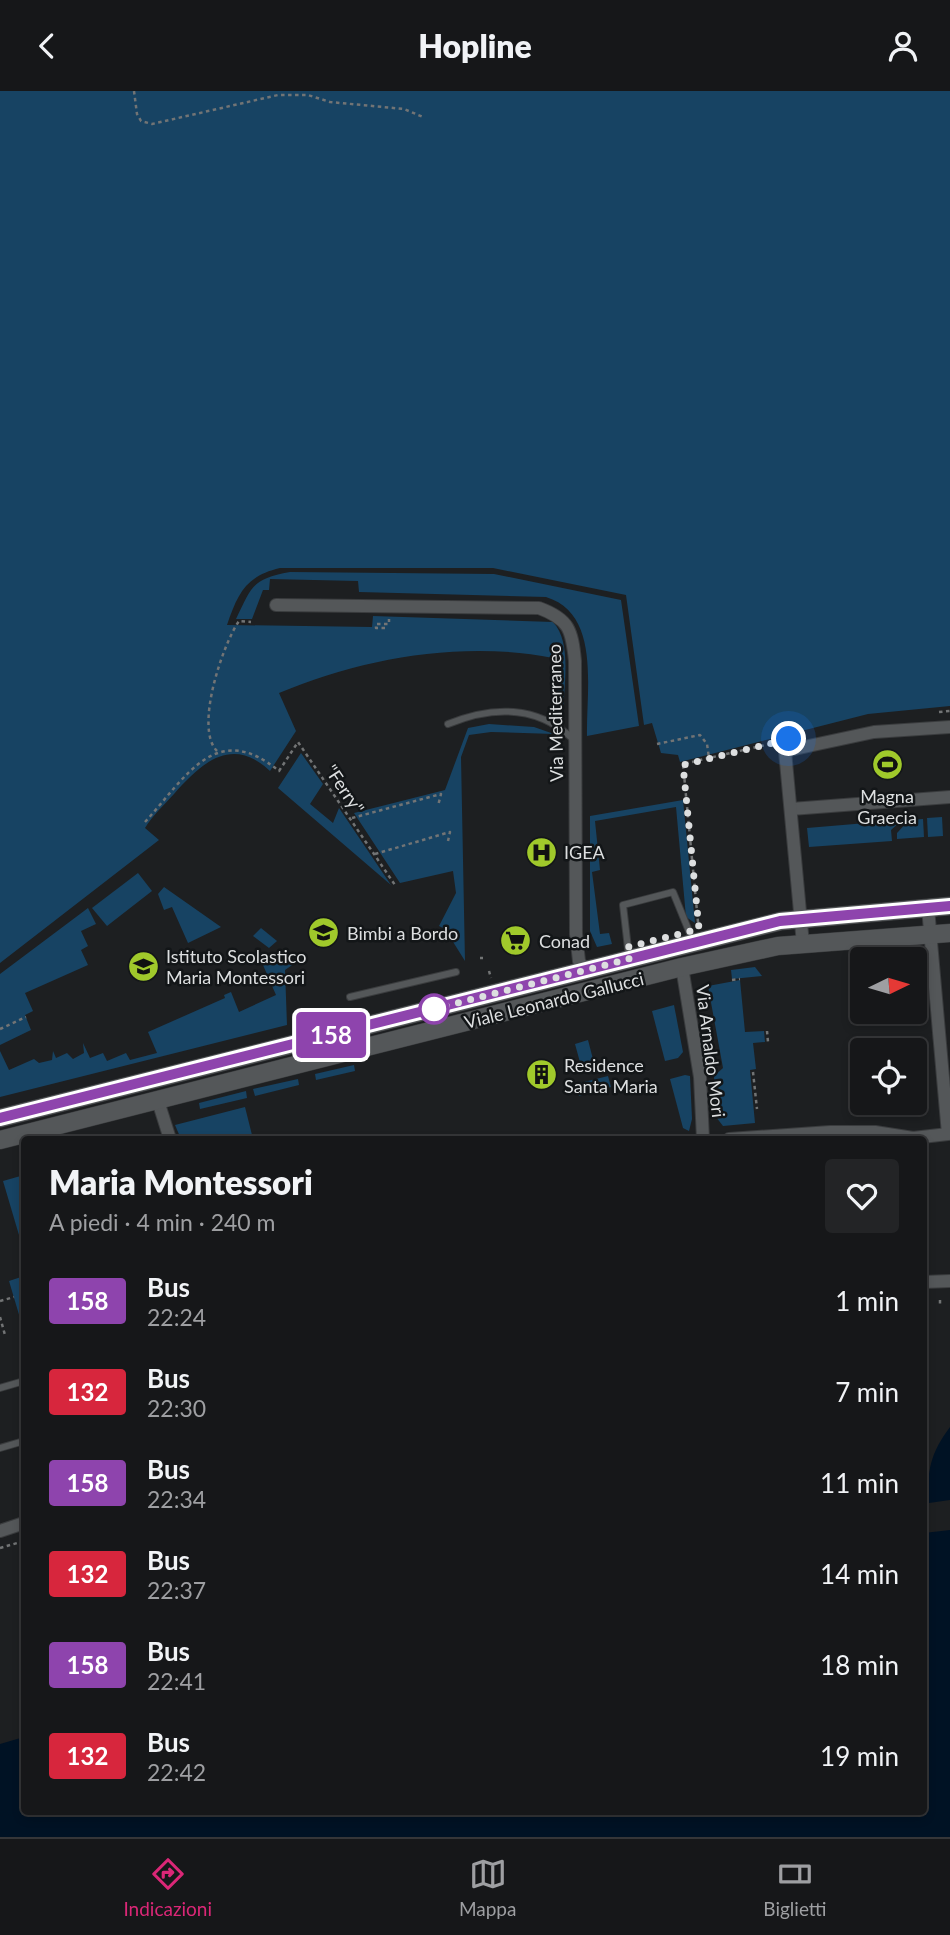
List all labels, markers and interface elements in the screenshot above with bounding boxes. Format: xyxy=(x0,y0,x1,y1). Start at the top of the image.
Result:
text: Hopline xyxy=(418,26,532,65)
icon: back xyxy=(28,27,66,65)
icon: person xyxy=(884,27,922,65)
street label: Via Mediterraneo xyxy=(543,644,567,782)
your location xyxy=(771,721,806,756)
sports icon: Magna Graecia xyxy=(870,748,904,782)
street label: "Ferry" xyxy=(321,760,369,818)
place label: Magna Graecia xyxy=(857,785,917,828)
hospital icon: IGEA xyxy=(524,835,558,869)
place label: IGEA xyxy=(564,841,606,863)
school or university icon: Bimbi a Bordo xyxy=(307,916,341,950)
place label: Bimbi a Bordo xyxy=(347,922,458,944)
supermarket icon: Conad xyxy=(499,924,533,958)
place label: Conad xyxy=(539,930,590,952)
place label: Istituto Scolastico Maria Montessori xyxy=(166,945,306,988)
north arrow xyxy=(850,947,928,1024)
map controls xyxy=(850,947,927,1115)
school or university icon: Istituto Scolastico Maria Montessori xyxy=(126,949,160,983)
street label: Viale Leonardo Gallucci xyxy=(462,967,646,1033)
street label: Via Arnaldo Mori xyxy=(692,983,730,1119)
unlabelled marker xyxy=(419,994,449,1024)
line badge: 158 xyxy=(291,1012,371,1058)
text: 158 xyxy=(310,1020,352,1049)
button: locate xyxy=(850,1038,927,1115)
place label: Residence Santa Maria xyxy=(564,1054,658,1097)
building icon: Residence Santa Maria xyxy=(524,1058,558,1092)
button: heart xyxy=(825,1159,899,1233)
text: Maria Montessori xyxy=(49,1162,313,1202)
text: A piedi · 4 min · 240 m xyxy=(49,1208,275,1236)
text: Bus xyxy=(147,1271,190,1303)
text: 1 min xyxy=(835,1285,899,1317)
text: 158 xyxy=(67,1286,108,1315)
text: 22:24 xyxy=(147,1303,206,1331)
text: Bus xyxy=(147,1362,190,1394)
text: 7 min xyxy=(835,1376,899,1408)
text: 132 xyxy=(67,1377,108,1406)
text: 22:30 xyxy=(147,1394,206,1422)
text: Bus xyxy=(147,1453,190,1485)
text: 11 min xyxy=(820,1467,899,1499)
text: 158 xyxy=(67,1468,108,1497)
text: 22:34 xyxy=(147,1485,206,1513)
text: Bus xyxy=(147,1544,190,1576)
text: 14 min xyxy=(820,1558,899,1590)
text: 132 xyxy=(67,1559,108,1588)
text: 22:37 xyxy=(147,1576,206,1604)
text: Bus xyxy=(147,1635,190,1667)
text: 18 min xyxy=(820,1649,899,1681)
text: 158 xyxy=(67,1650,108,1679)
text: 22:41 xyxy=(147,1667,206,1695)
text: Bus xyxy=(147,1726,190,1758)
text: 19 min xyxy=(820,1740,899,1772)
text: 132 xyxy=(67,1741,108,1770)
text: 22:42 xyxy=(147,1758,206,1786)
tab: Indicazioni xyxy=(123,1855,212,1920)
tab: Mappa xyxy=(459,1855,516,1920)
tab: Biglietti xyxy=(763,1855,827,1920)

